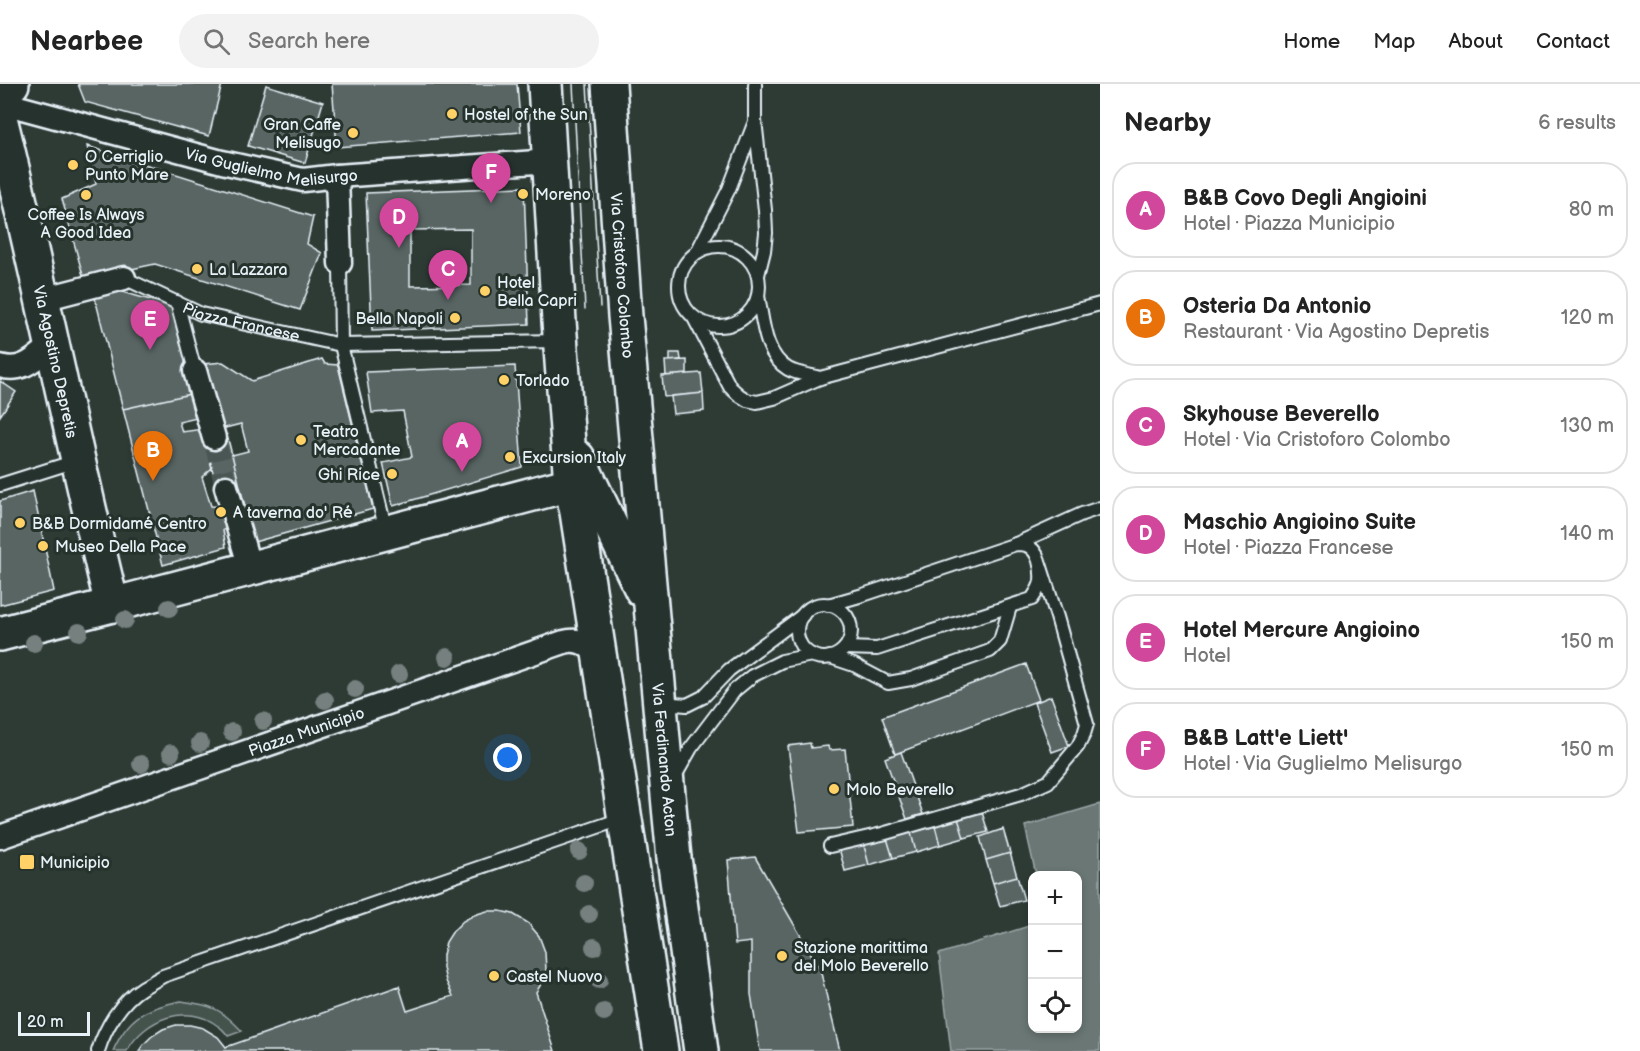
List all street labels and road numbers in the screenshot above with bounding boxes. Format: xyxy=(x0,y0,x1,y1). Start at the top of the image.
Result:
street label: Via Guglielmo Melisurgo xyxy=(183,144,358,191)
street label: Via Cristoforo Colombo xyxy=(606,192,637,359)
street label: Via Agostino Depretis xyxy=(28,284,81,440)
street label: Piazza Francese xyxy=(179,299,302,347)
street label: Via Ferdinando Acton xyxy=(647,682,680,838)
street label: Piazza Municipio xyxy=(246,704,367,761)

